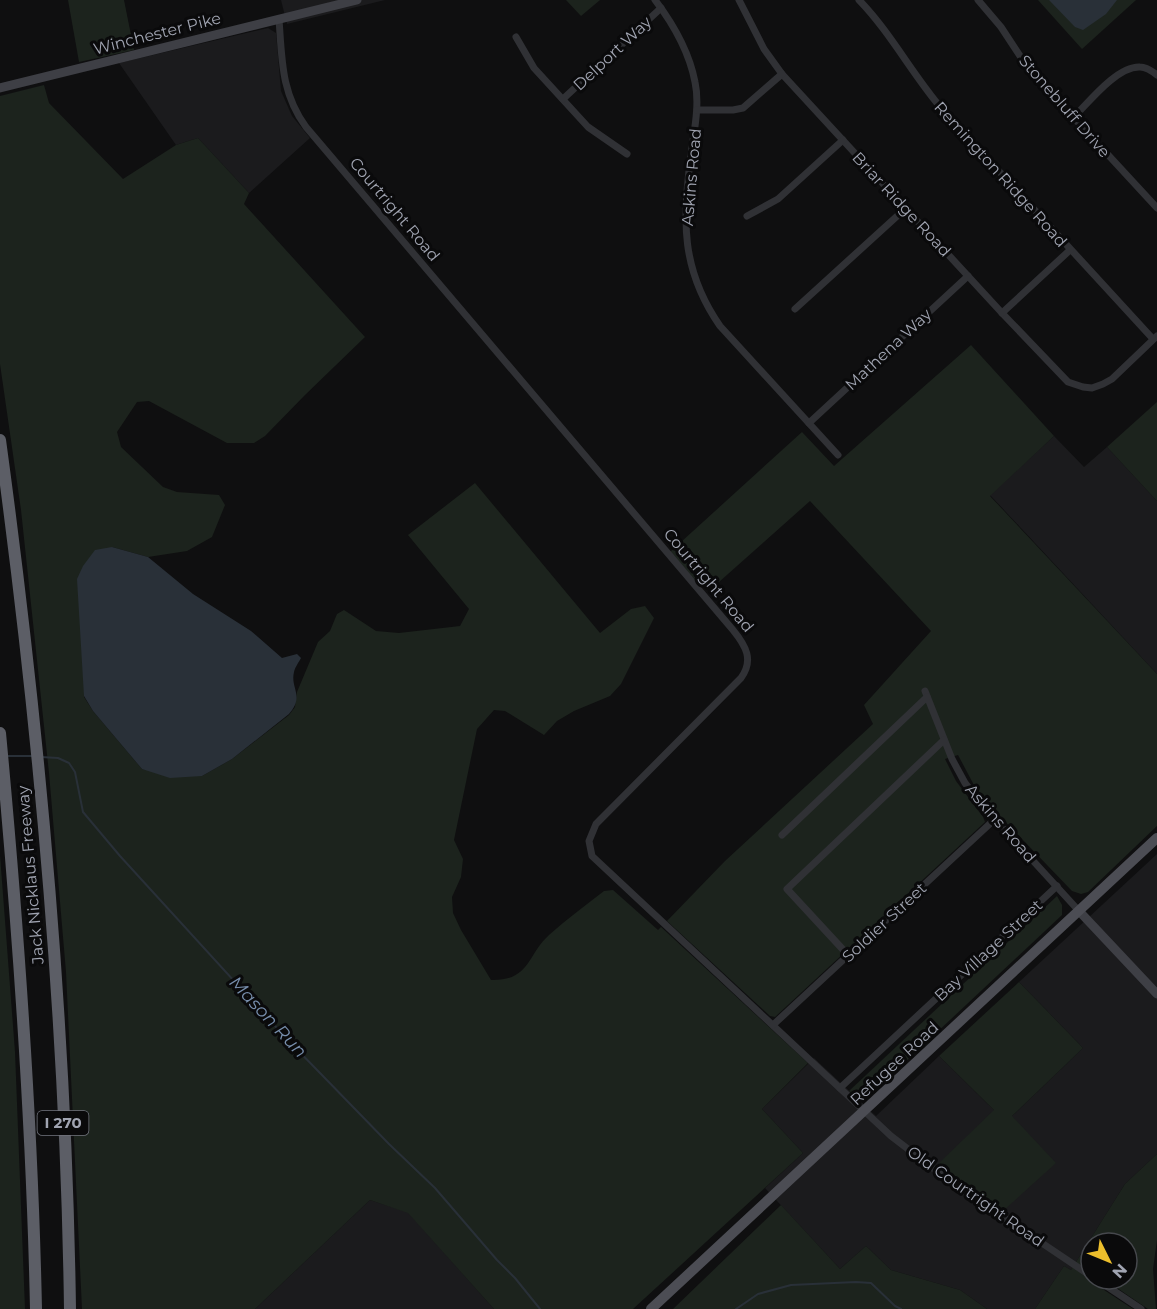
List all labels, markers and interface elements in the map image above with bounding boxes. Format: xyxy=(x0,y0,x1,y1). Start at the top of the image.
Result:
street label: Winchester Pike xyxy=(91,8,223,59)
street label: Delport Way xyxy=(569,12,656,94)
street label: Stonebluff Drive xyxy=(1015,51,1114,161)
street label: Remington Ridge Road xyxy=(930,98,1071,251)
street label: Askins Road xyxy=(678,128,705,227)
street label: Briar Ridge Road xyxy=(848,148,955,261)
street label: Courtright Road xyxy=(346,153,444,265)
street label: Mathena Way xyxy=(841,304,936,394)
street label: Courtright Road xyxy=(660,524,758,636)
street label: Askins Road xyxy=(961,780,1040,866)
street label: Jack Nicklaus Freeway xyxy=(13,785,48,966)
street label: Soldier Street xyxy=(838,878,931,966)
street label: Bay Village Street xyxy=(930,895,1047,1005)
water label: Mason Run xyxy=(225,972,311,1062)
street label: Refugee Road xyxy=(846,1018,942,1109)
road number: I 270 xyxy=(38,1111,88,1135)
street label: Old Courtright Road xyxy=(904,1142,1048,1251)
north arrow xyxy=(1079,1231,1139,1291)
text: N xyxy=(1108,1260,1131,1282)

